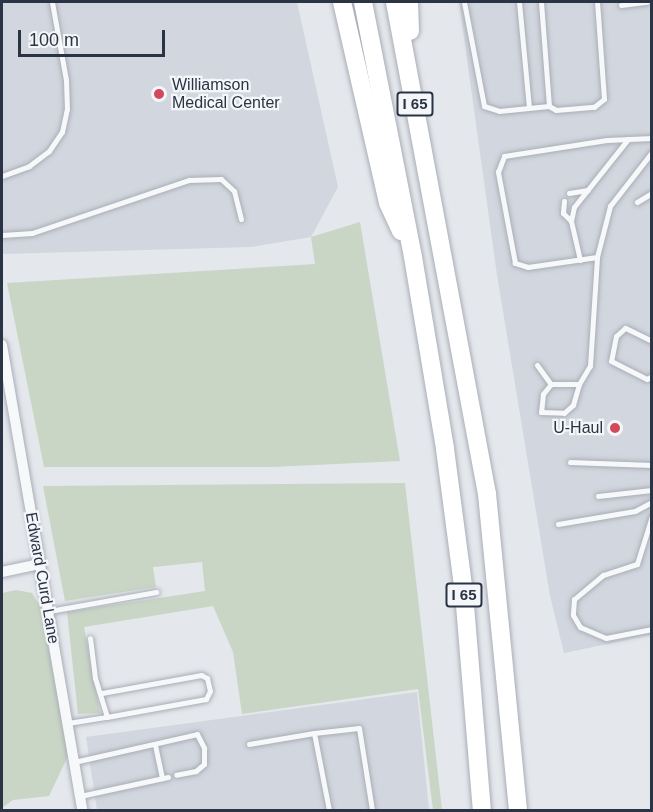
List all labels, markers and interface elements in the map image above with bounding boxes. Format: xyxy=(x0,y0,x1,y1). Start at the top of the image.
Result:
scale bar xyxy=(21,18,168,56)
text: 100 m xyxy=(29,30,79,50)
place label: Williamson Medical Center xyxy=(172,75,280,113)
marker: Williamson Medical Center xyxy=(150,85,168,103)
road number: I 65 xyxy=(396,92,434,116)
place label: U-Haul xyxy=(553,418,603,438)
marker: U-Haul xyxy=(608,421,622,435)
street label: Edward Curd Lane xyxy=(21,511,63,645)
road number: I 65 xyxy=(444,583,484,607)

